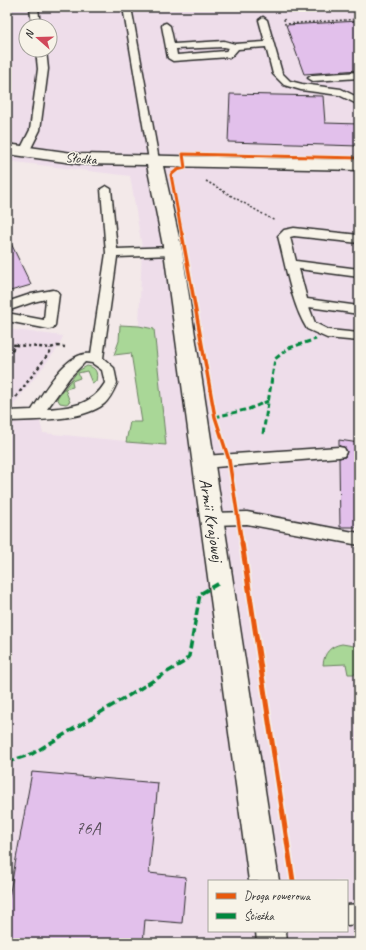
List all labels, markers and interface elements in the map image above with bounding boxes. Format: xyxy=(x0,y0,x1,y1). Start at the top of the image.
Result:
north arrow xyxy=(18,18,58,58)
text: N xyxy=(21,27,37,40)
street label: Słodka xyxy=(65,149,99,168)
street label: Armii Krajowej xyxy=(195,477,229,566)
house number: 76A xyxy=(75,817,102,839)
legend xyxy=(208,880,348,932)
text: Droga rowerowa xyxy=(244,888,311,904)
text: Ścieżka xyxy=(244,908,274,924)

